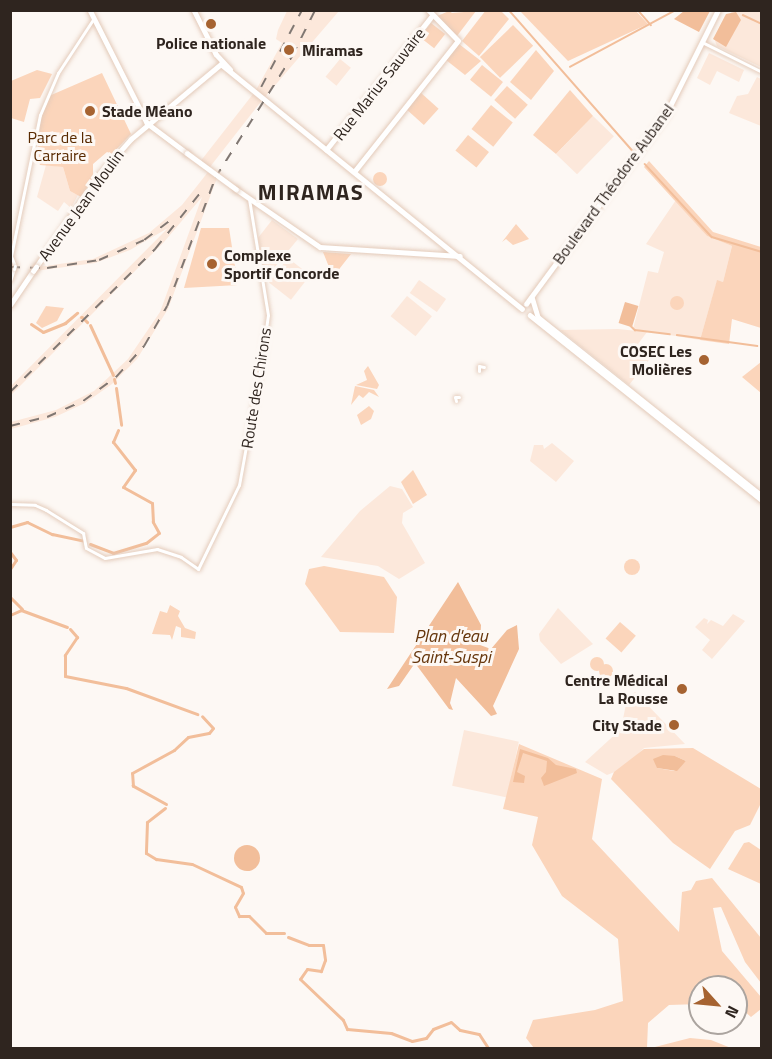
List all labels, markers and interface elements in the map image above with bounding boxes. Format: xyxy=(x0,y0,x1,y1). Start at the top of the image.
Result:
marker: Police nationale xyxy=(204,17,218,31)
street label: Rue Marius Sauvaire xyxy=(329,24,429,144)
place label: Police nationale xyxy=(156,33,266,53)
place label: Miramas xyxy=(302,40,363,60)
marker: Miramas xyxy=(280,41,298,59)
street label: Boulevard Théodore Aubanel xyxy=(548,100,678,268)
place label: Stade Méano xyxy=(102,101,192,121)
marker: Stade Méano xyxy=(83,104,97,118)
park label: Parc de la Carraire xyxy=(27,127,93,165)
street label: Avenue Jean Moulin xyxy=(34,146,128,264)
district label: MIRAMAS xyxy=(258,180,364,206)
place label: Complexe Sportif Concorde xyxy=(224,245,339,283)
marker: Complexe Sportif Concorde xyxy=(205,257,219,271)
street label: Route des Chirons xyxy=(237,326,275,450)
place label: COSEC Les Molières xyxy=(620,341,692,379)
marker: COSEC Les Molières xyxy=(697,353,711,367)
water label: Plan d'eau Saint-Suspi xyxy=(411,626,491,668)
place label: Centre Médical La Rousse xyxy=(565,670,668,708)
marker: Centre Médical La Rousse xyxy=(673,680,691,698)
place label: City Stade xyxy=(592,715,662,735)
marker: City Stade xyxy=(667,718,681,732)
north arrow xyxy=(688,975,748,1035)
text: N xyxy=(719,1002,745,1023)

